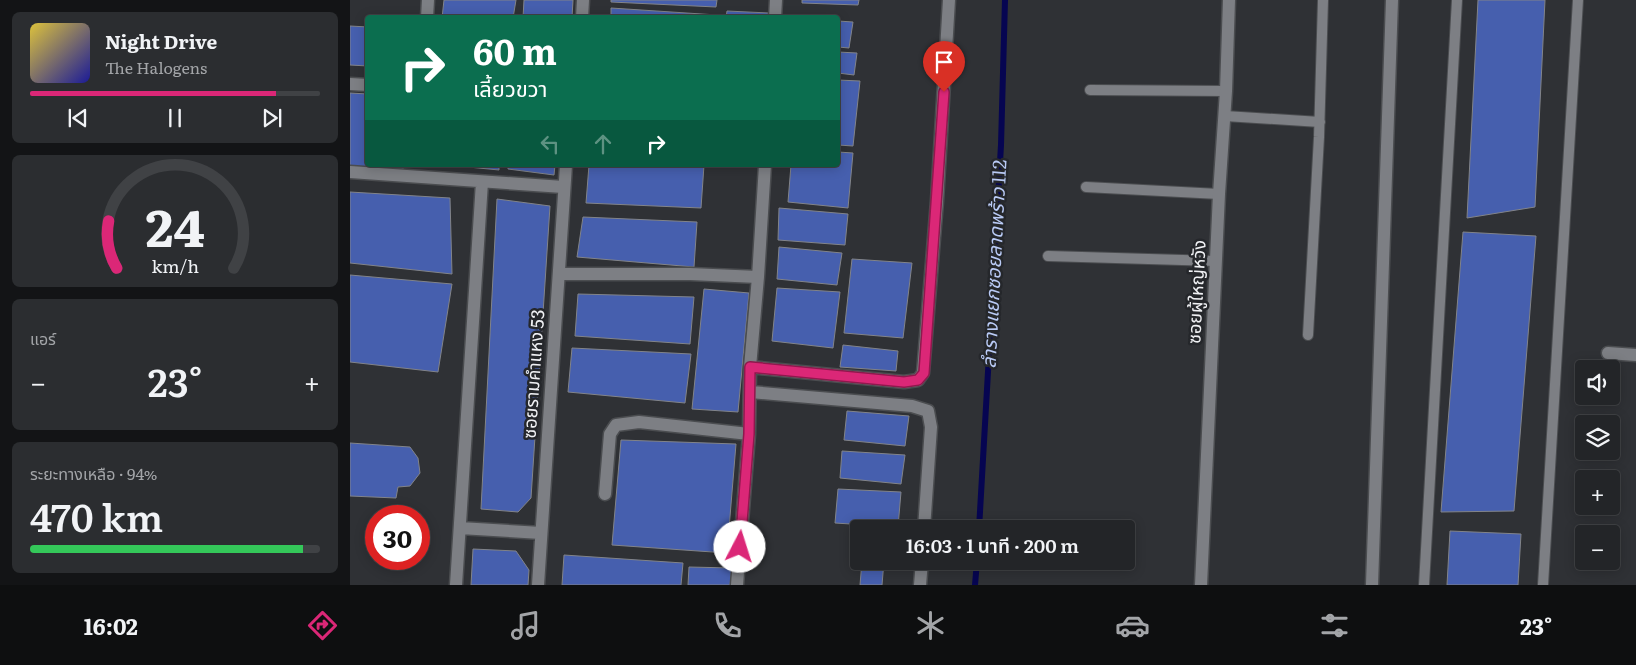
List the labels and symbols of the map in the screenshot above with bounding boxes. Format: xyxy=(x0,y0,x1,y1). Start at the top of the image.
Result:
pin xyxy=(923,41,965,92)
water label: ลำรางแยกซอยลาดพร้าว 112 xyxy=(974,159,1012,369)
street label: ซอยผู้ใหญ่หวัง xyxy=(1179,239,1212,345)
street label: ซอยรามคำแหง 53 xyxy=(515,308,550,439)
speed limit sign: 30 xyxy=(365,505,430,570)
position arrow xyxy=(713,520,765,572)

